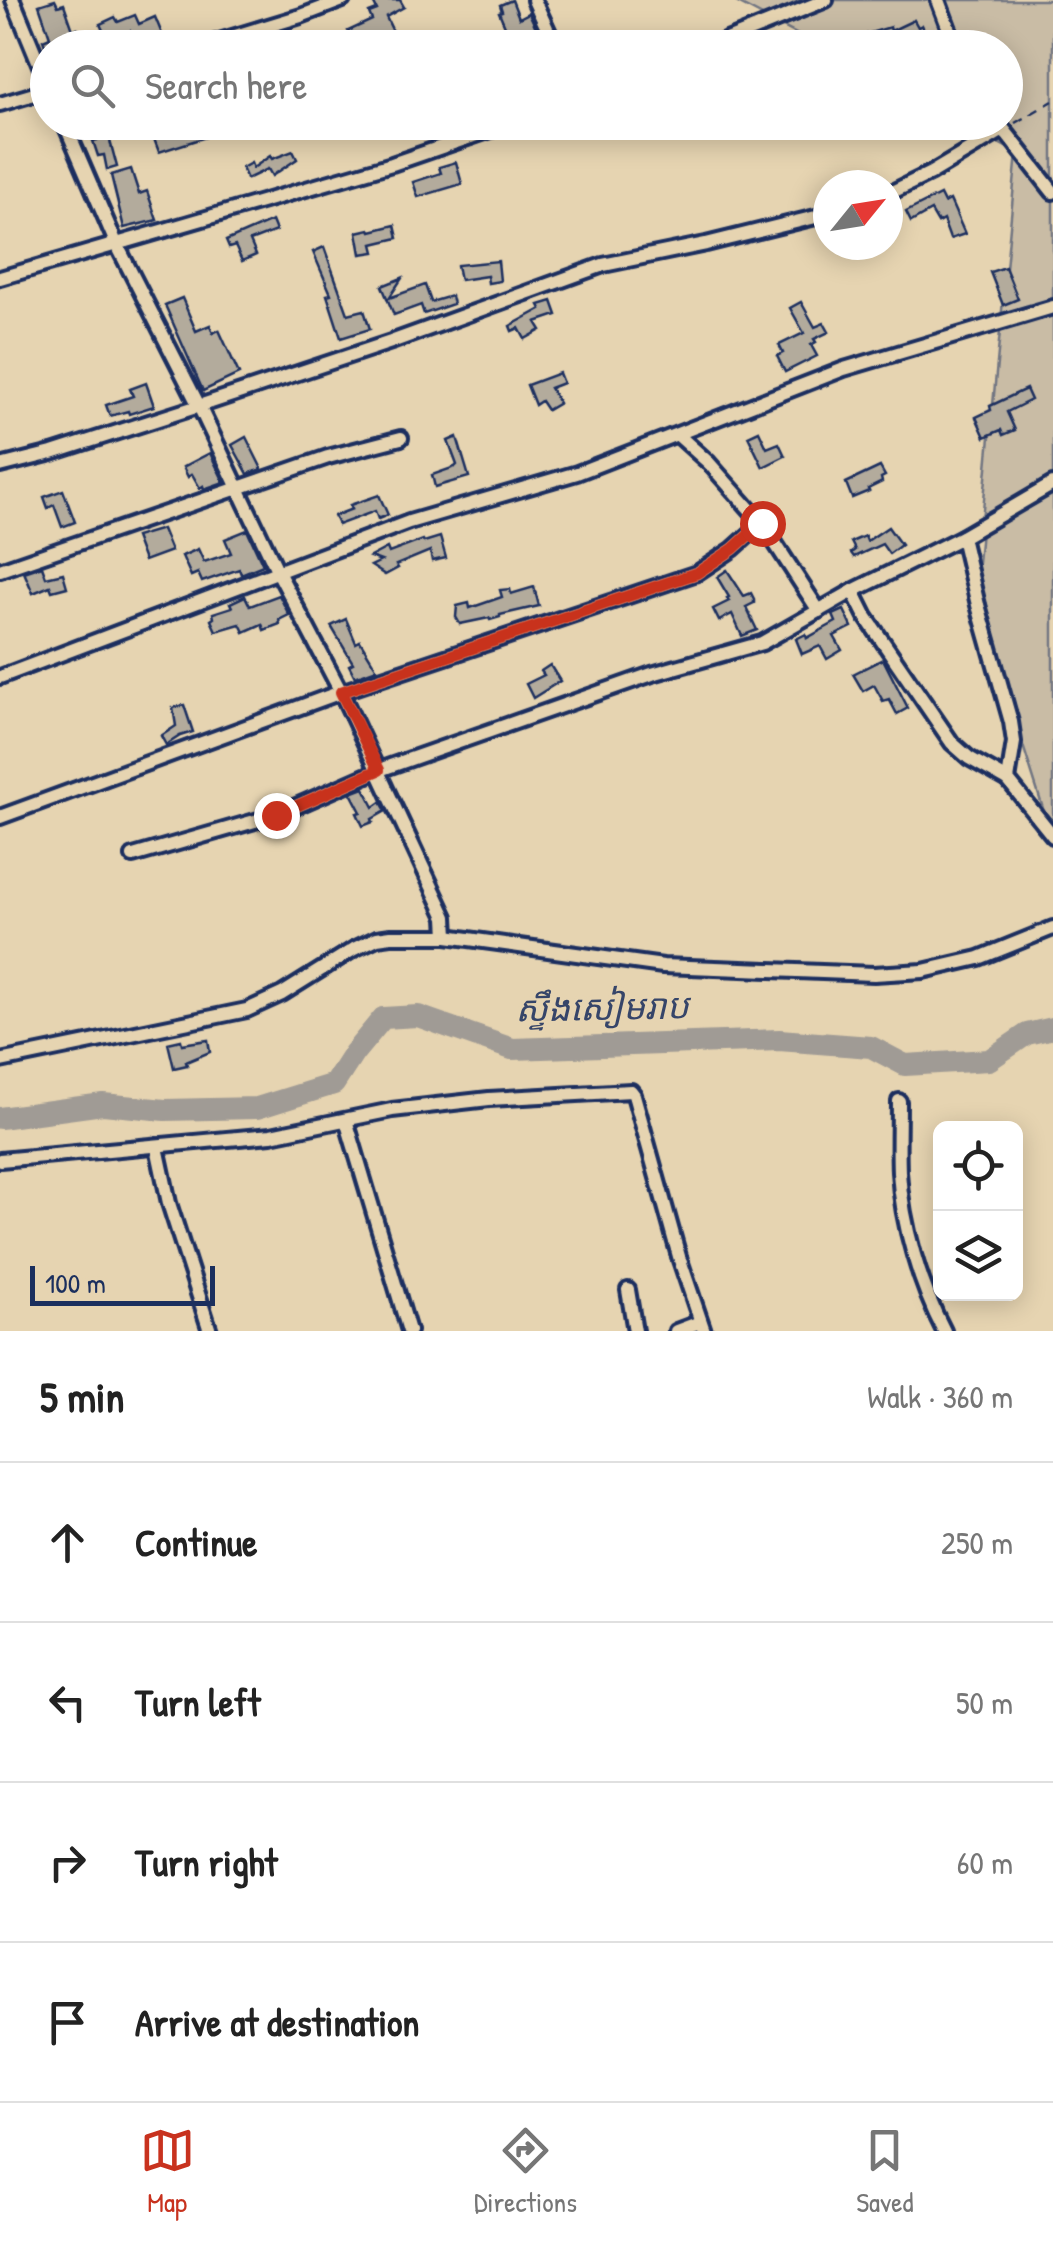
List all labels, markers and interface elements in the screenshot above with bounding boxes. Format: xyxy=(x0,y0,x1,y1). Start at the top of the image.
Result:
search box xyxy=(30,30,1023,140)
icon: search xyxy=(65,58,120,113)
text: Search here xyxy=(145,59,307,111)
north arrow xyxy=(813,170,903,260)
route start xyxy=(740,501,786,547)
route end xyxy=(254,793,300,839)
water label: ស្ទឹងសៀមរាប xyxy=(515,982,692,1033)
map controls xyxy=(933,1121,1023,1301)
button: locate xyxy=(933,1121,1023,1211)
button: layers xyxy=(933,1211,1023,1301)
scale bar xyxy=(30,1261,215,1306)
text: 100 m xyxy=(45,1264,106,1302)
text: 5 min xyxy=(40,1368,124,1425)
text: Walk · 360 m xyxy=(867,1375,1013,1418)
icon: ahead xyxy=(40,1515,95,1570)
text: Continue xyxy=(135,1516,257,1568)
text: 250 m xyxy=(941,1521,1013,1564)
icon: left xyxy=(40,1675,95,1730)
text: Turn left xyxy=(135,1676,260,1728)
text: 50 m xyxy=(956,1681,1013,1724)
icon: right xyxy=(40,1835,95,1890)
text: Turn right xyxy=(135,1836,278,1888)
text: 60 m xyxy=(957,1841,1013,1884)
icon: arrive xyxy=(40,1995,95,2050)
text: Arrive at destination xyxy=(135,1996,419,2048)
tab: Map xyxy=(140,2123,195,2221)
tab: Directions xyxy=(474,2123,577,2221)
tab: Saved xyxy=(856,2123,913,2221)

